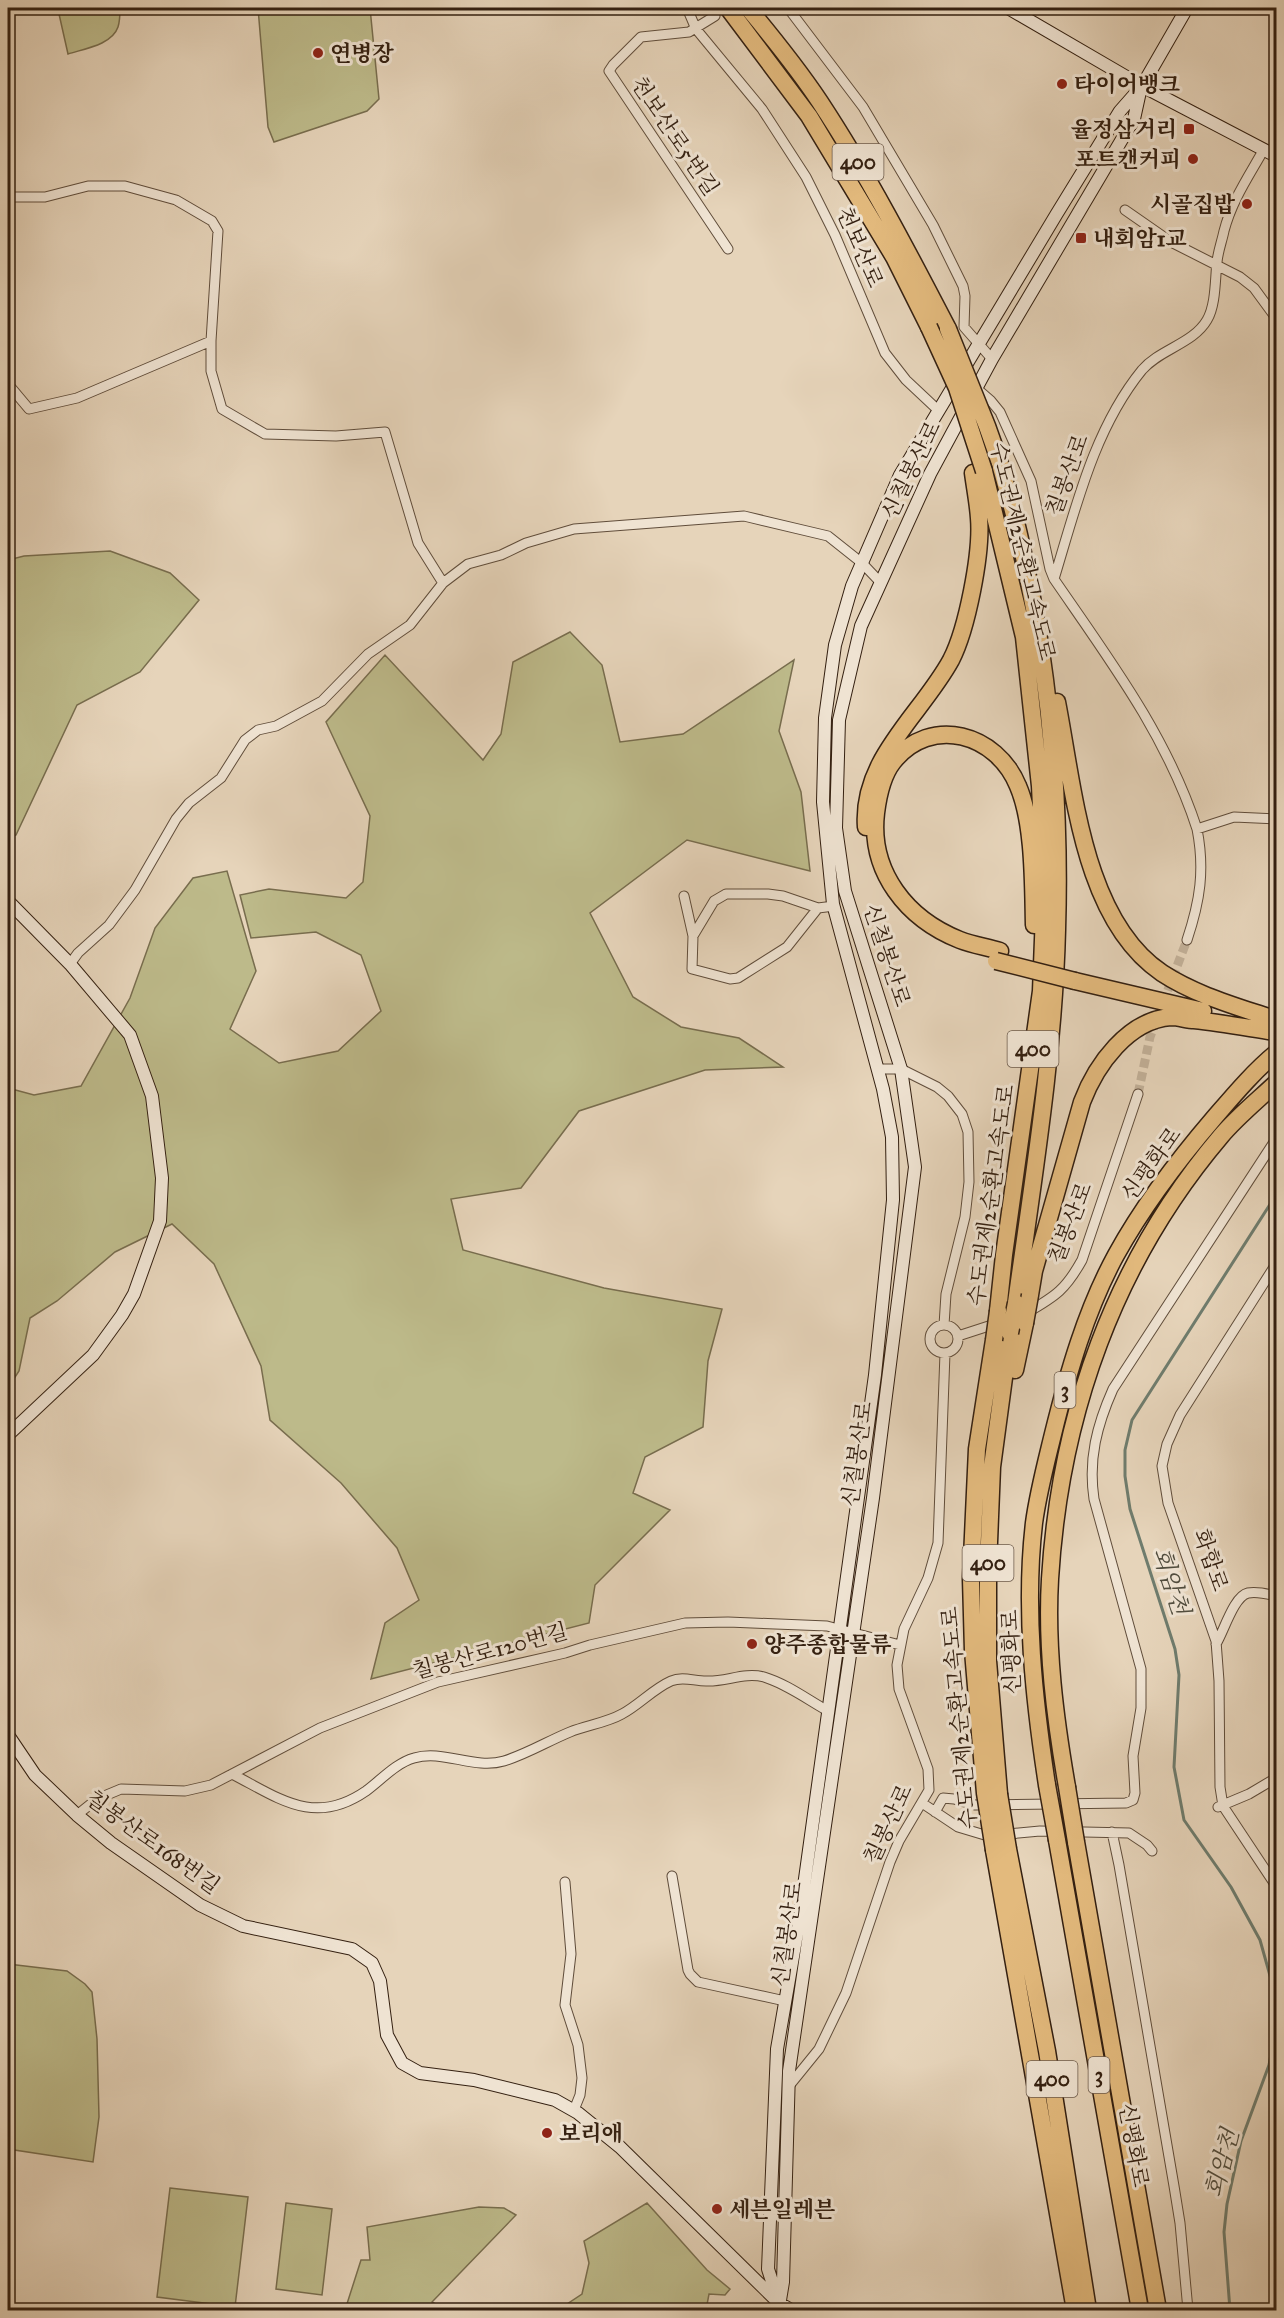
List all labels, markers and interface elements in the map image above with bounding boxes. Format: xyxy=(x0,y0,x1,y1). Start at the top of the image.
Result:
place label: 연병장 xyxy=(330,40,395,67)
marker: 연병장 xyxy=(311,46,325,60)
street label: 천보산로5번길 xyxy=(625,71,725,201)
place label: 타이어뱅크 xyxy=(1074,71,1180,98)
marker: 타이어뱅크 xyxy=(1055,77,1069,91)
place label: 율정삼거리 xyxy=(1071,116,1177,143)
marker: 율정삼거리 xyxy=(1182,122,1196,136)
road number: 400 xyxy=(832,144,884,180)
place label: 포트캔커피 xyxy=(1075,146,1181,173)
marker: 포트캔커피 xyxy=(1186,152,1200,166)
place label: 시골집밥 xyxy=(1150,191,1236,218)
marker: 시골집밥 xyxy=(1240,197,1254,211)
street label: 천보산로 xyxy=(831,203,889,291)
place label: 내회암1교 xyxy=(1093,225,1187,252)
marker: 내회암1교 xyxy=(1074,231,1088,245)
street label: 신칠봉산로 xyxy=(876,416,946,524)
street label: 칠봉산로 xyxy=(1040,430,1094,520)
street label: 수도권제2순환고속도로 xyxy=(985,439,1061,663)
street label: 신칠봉산로 xyxy=(858,900,916,1010)
road number: 400 xyxy=(1008,1031,1058,1067)
street label: 수도권제2순환고속도로 xyxy=(962,1083,1020,1307)
street label: 신평화로 xyxy=(1115,1122,1187,1206)
street label: 칠봉산로 xyxy=(1042,1178,1098,1268)
road number: 3 xyxy=(1054,1372,1076,1408)
street label: 신칠봉산로 xyxy=(836,1400,878,1508)
street label: 화합로 xyxy=(1188,1525,1234,1595)
water label: 회암천 xyxy=(1146,1543,1197,1620)
road number: 400 xyxy=(962,1545,1014,1581)
street label: 수도권제2순환고속도로 xyxy=(936,1606,982,1830)
street label: 신평화로 xyxy=(996,1609,1026,1695)
street label: 칠봉산로120번길 xyxy=(409,1617,571,1685)
place label: 양주종합물류 xyxy=(764,1631,892,1658)
marker: 양주종합물류 xyxy=(745,1637,759,1651)
street label: 칠봉산로 xyxy=(858,1780,918,1868)
street label: 칠봉산로168번길 xyxy=(81,1784,225,1900)
street label: 신칠봉산로 xyxy=(766,1880,808,1988)
road number: 3 xyxy=(1088,2057,1110,2093)
road number: 400 xyxy=(1026,2061,1078,2097)
street label: 신평화로 xyxy=(1113,2101,1155,2189)
place label: 보리애 xyxy=(559,2120,623,2147)
water label: 회암천 xyxy=(1199,2124,1246,2200)
marker: 보리애 xyxy=(540,2126,554,2140)
place label: 세븐일레븐 xyxy=(729,2196,835,2223)
marker: 세븐일레븐 xyxy=(710,2202,724,2216)

